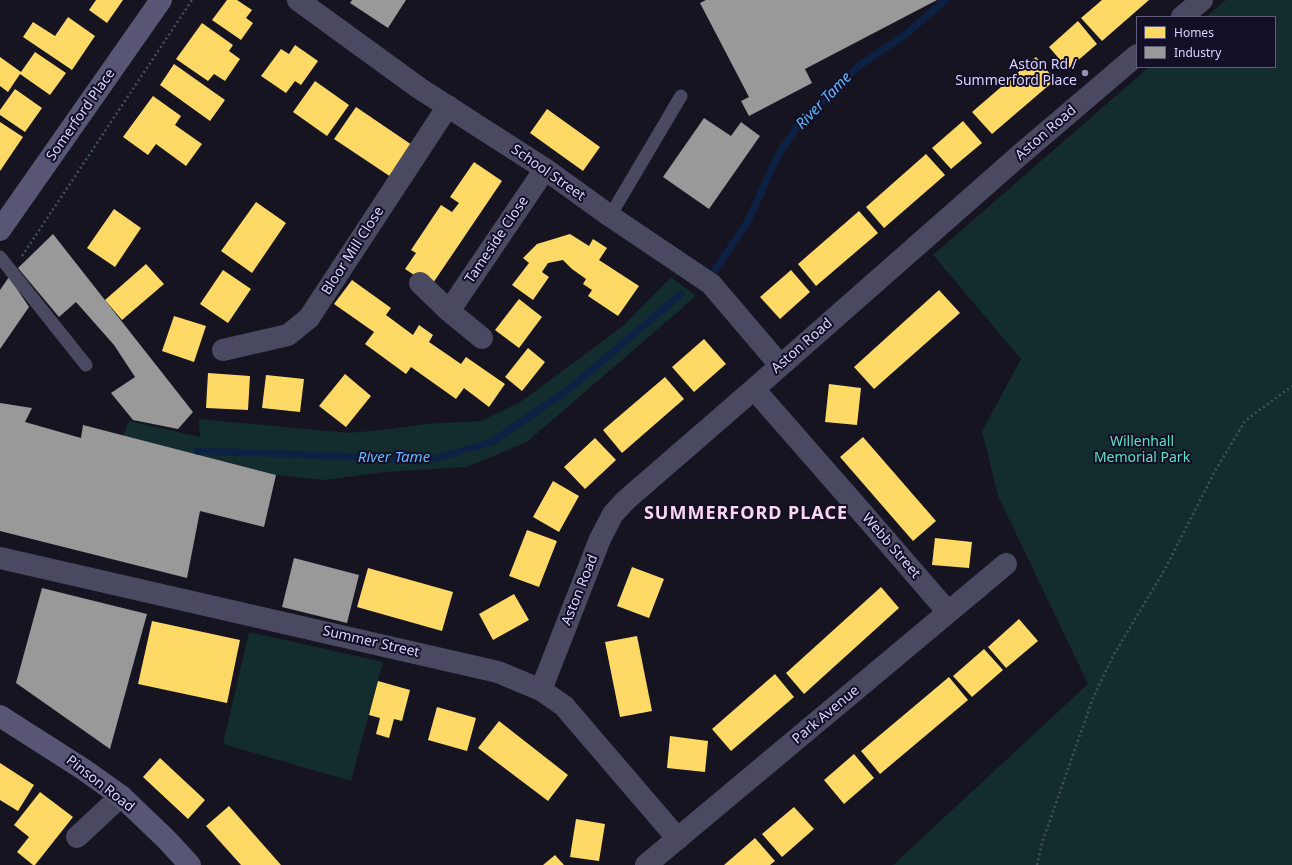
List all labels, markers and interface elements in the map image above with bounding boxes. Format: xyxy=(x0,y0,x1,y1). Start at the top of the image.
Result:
legend xyxy=(1136,16,1276,68)
text: Homes xyxy=(1174,24,1214,41)
text: Industry xyxy=(1174,44,1221,61)
place label: Aston Rd / Summerford Place xyxy=(955,57,1077,90)
street label: Somerford Place xyxy=(43,66,119,164)
marker: Aston Rd / Summerford Place xyxy=(1080,68,1090,78)
water label: River Tame xyxy=(792,69,856,133)
street label: Aston Road xyxy=(1012,102,1080,164)
street label: School Street xyxy=(508,141,588,205)
street label: Tameside Close xyxy=(462,193,532,287)
street label: Bloor Mill Close xyxy=(318,204,388,298)
street label: Aston Road xyxy=(768,315,836,377)
park label: Willenhall Memorial Park xyxy=(1094,434,1190,466)
water label: River Tame xyxy=(358,449,430,467)
district label: SUMMERFORD PLACE xyxy=(644,503,848,525)
street label: Webb Street xyxy=(858,510,924,582)
street label: Aston Road xyxy=(558,552,602,628)
street label: Summer Street xyxy=(321,623,421,661)
street label: Park Avenue xyxy=(789,682,863,748)
street label: Pinson Road xyxy=(63,752,137,816)

